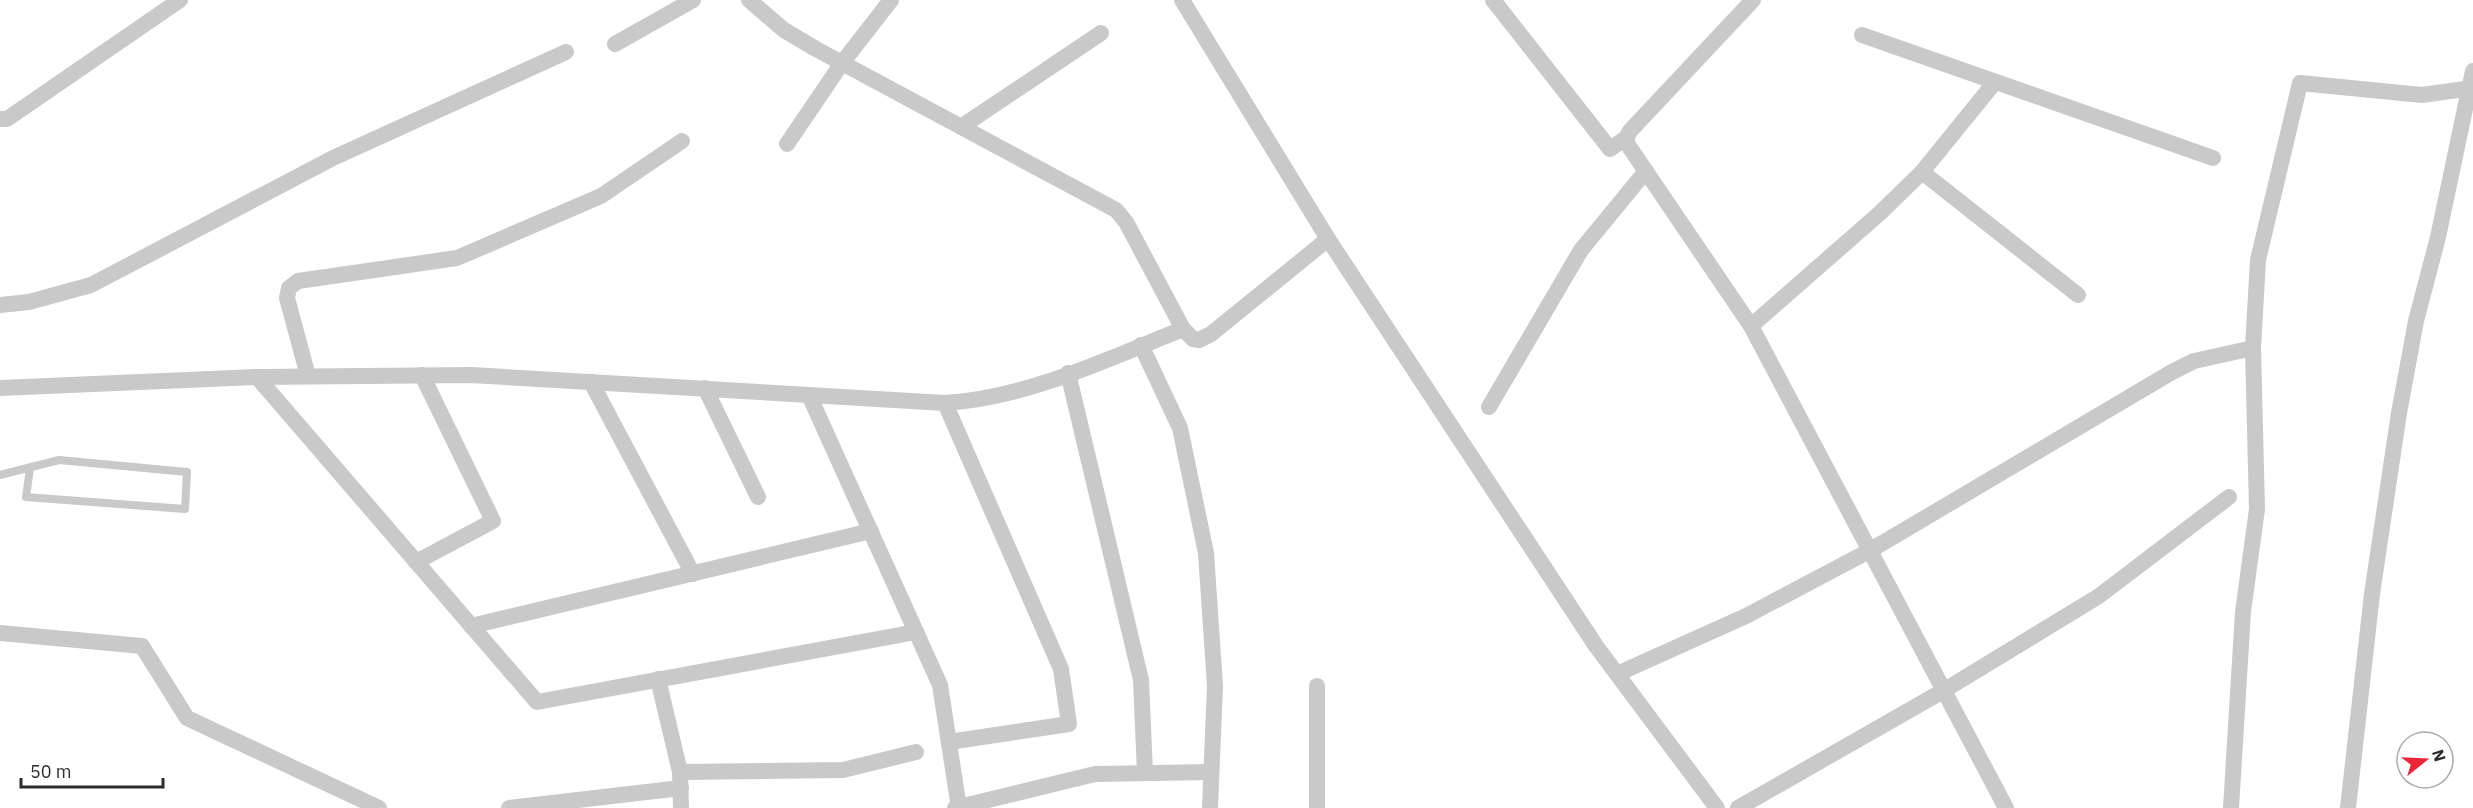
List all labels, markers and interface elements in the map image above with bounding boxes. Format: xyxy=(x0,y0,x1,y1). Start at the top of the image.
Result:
north arrow xyxy=(2395,730,2455,790)
text: N xyxy=(2428,747,2451,764)
scale bar xyxy=(21,751,164,789)
text: 50 m xyxy=(30,760,72,783)

